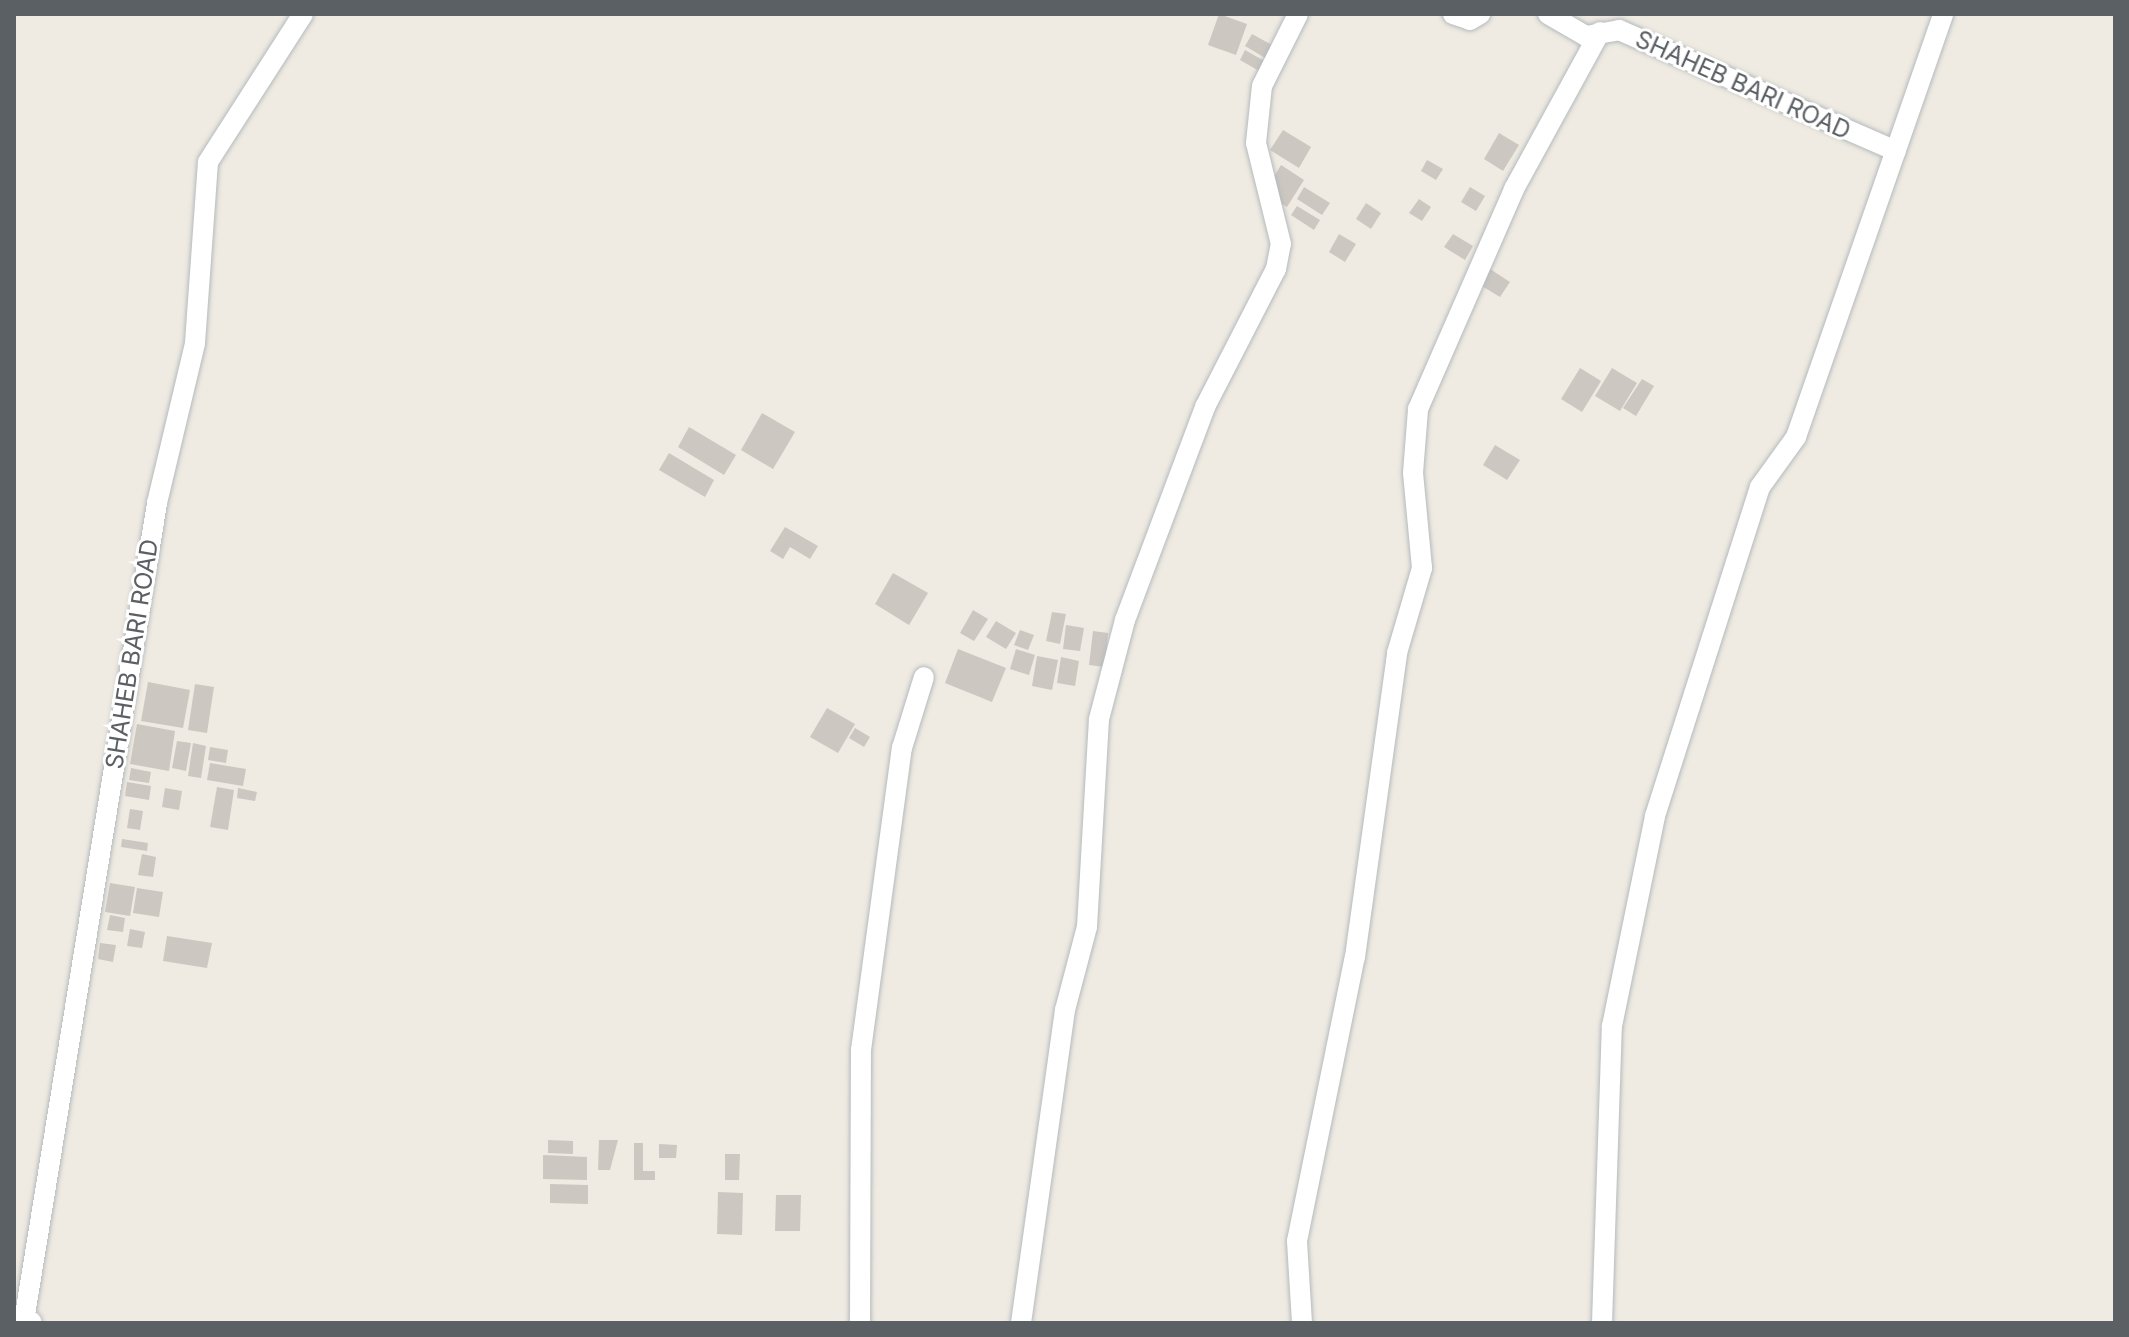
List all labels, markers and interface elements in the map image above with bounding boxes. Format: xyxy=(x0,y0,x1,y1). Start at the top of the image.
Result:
street label: SHAHEB BARI ROAD xyxy=(1631,25,1855,145)
street label: SHAHEB BARI ROAD xyxy=(100,537,164,771)

